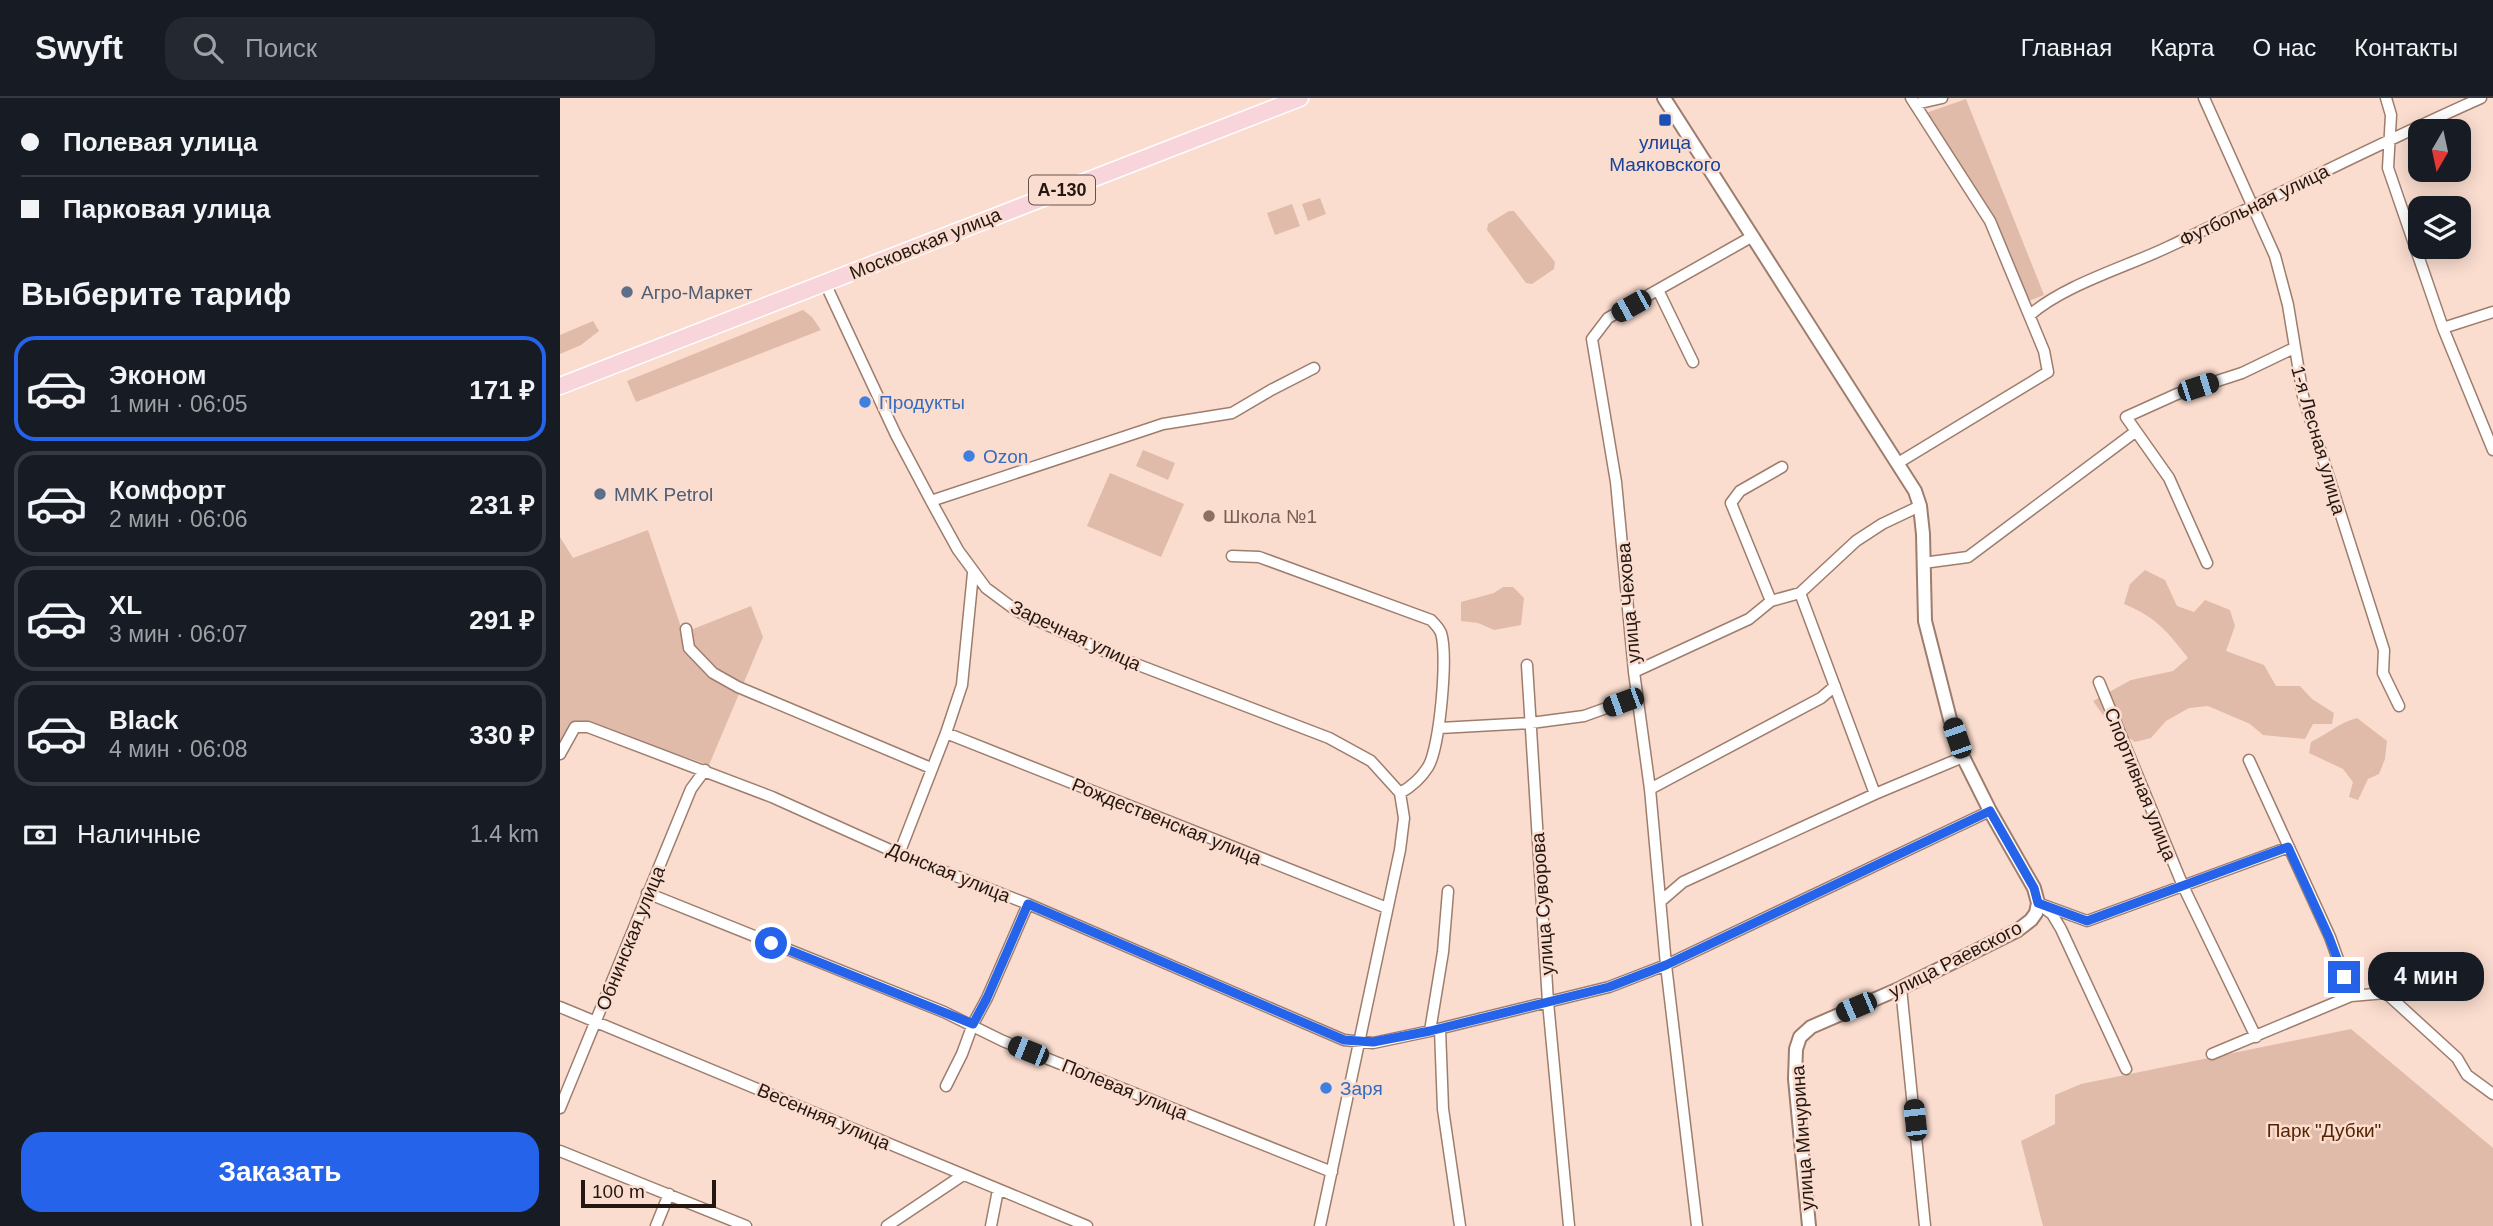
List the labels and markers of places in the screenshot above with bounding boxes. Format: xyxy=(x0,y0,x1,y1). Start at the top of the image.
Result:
marker: улица Маяковского xyxy=(1657,112,1673,128)
place label: улица Маяковского xyxy=(1609,132,1721,175)
place label: Агро-Маркет xyxy=(641,282,753,303)
marker: Агро-Маркет xyxy=(619,284,635,300)
place label: Продукты xyxy=(879,392,965,413)
marker: Продукты xyxy=(857,394,873,410)
place label: Ozon xyxy=(983,446,1028,467)
marker: Ozon xyxy=(961,448,977,464)
place label: MMK Petrol xyxy=(614,484,713,505)
marker: MMK Petrol xyxy=(592,486,608,502)
place label: Школа №1 xyxy=(1223,506,1317,527)
marker: Школа №1 xyxy=(1201,508,1217,524)
place label: Заря xyxy=(1340,1078,1383,1099)
marker: Заря xyxy=(1318,1080,1334,1096)

